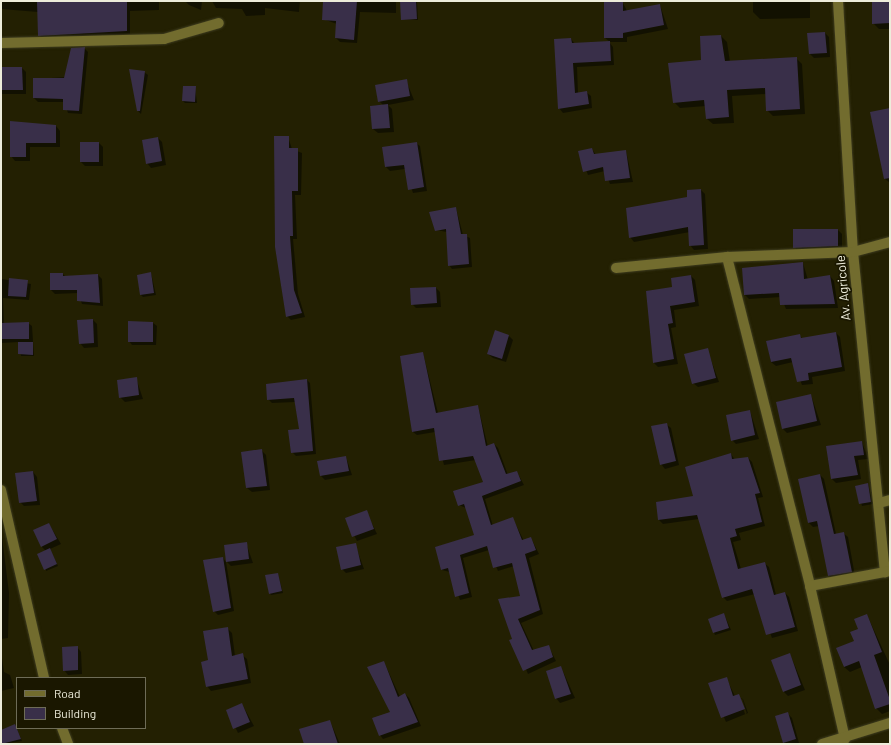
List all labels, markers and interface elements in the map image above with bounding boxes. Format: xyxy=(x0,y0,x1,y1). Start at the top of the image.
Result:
street label: Av. Agricole xyxy=(832,255,854,321)
legend xyxy=(16,677,146,729)
text: Road xyxy=(54,686,81,700)
text: Building xyxy=(54,706,96,720)

